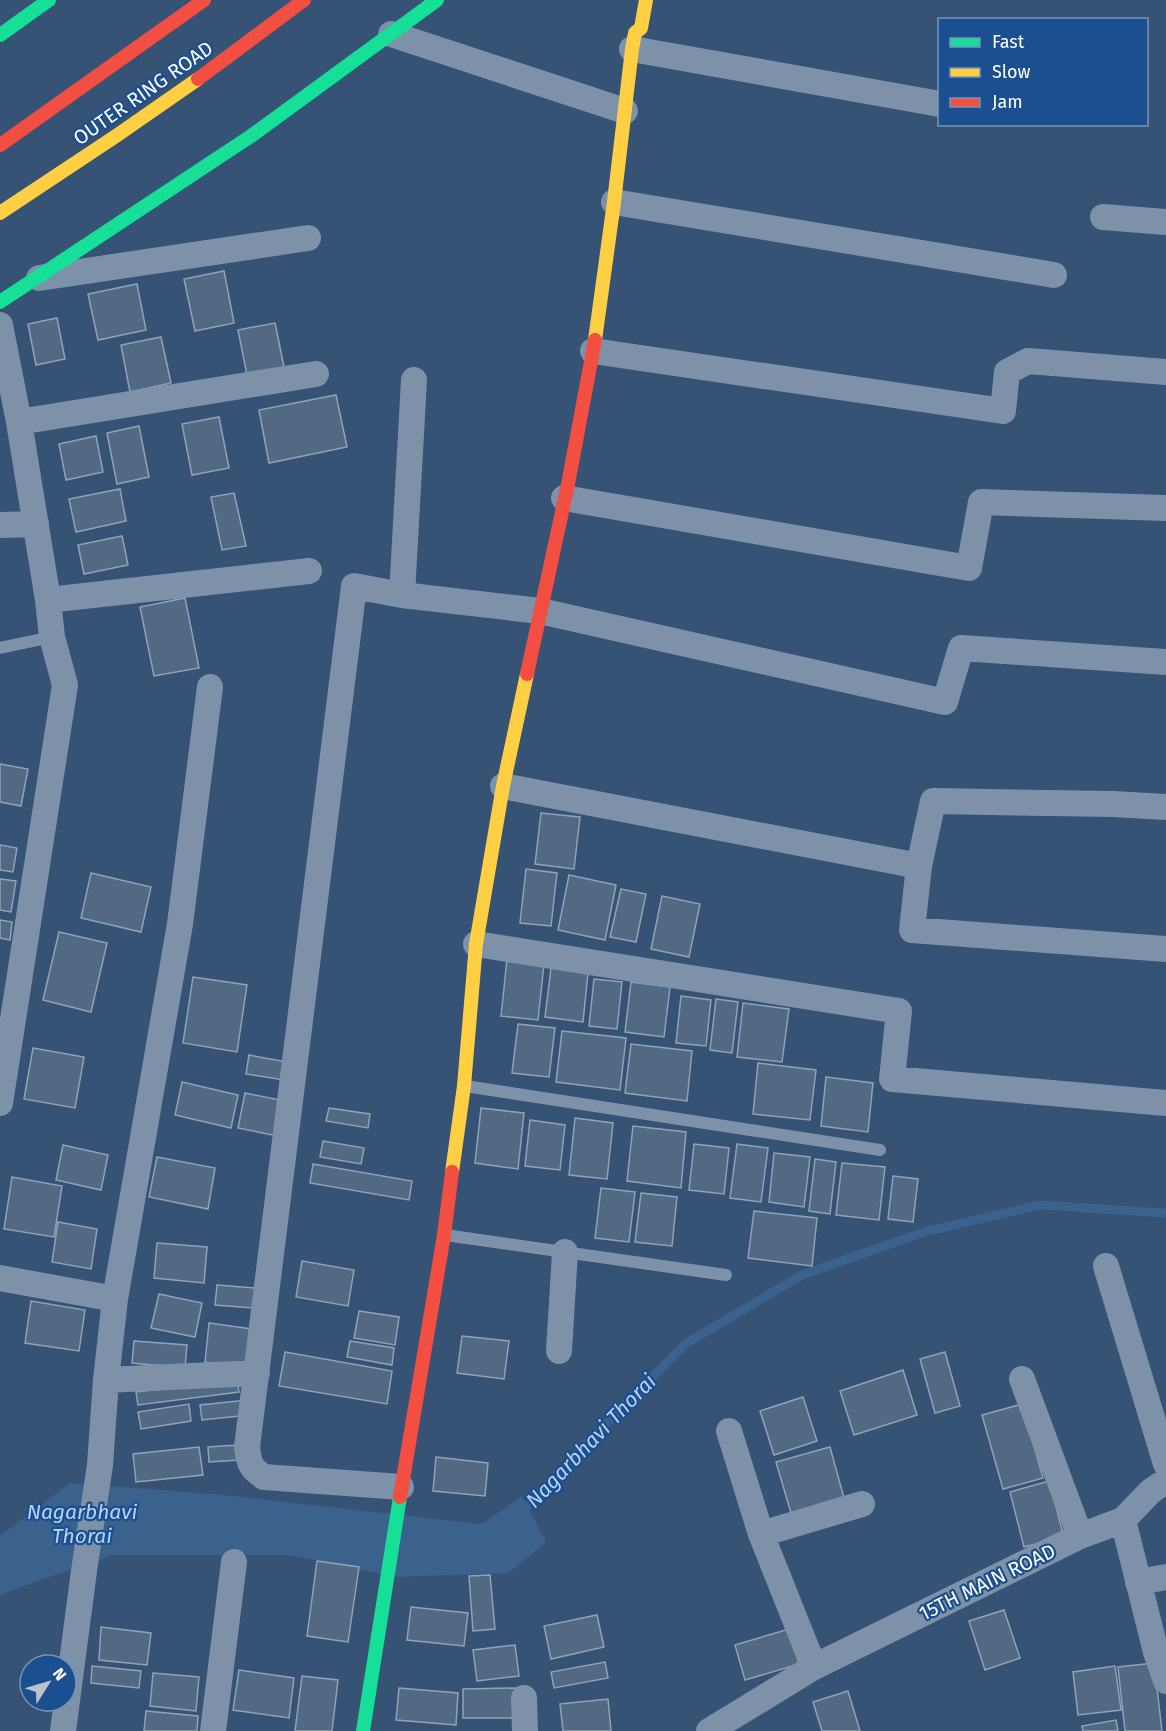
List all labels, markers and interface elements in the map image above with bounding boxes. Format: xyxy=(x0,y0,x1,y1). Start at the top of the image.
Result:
legend xyxy=(938,18,1148,126)
text: Fast xyxy=(992,31,1025,53)
street label: OUTER RING ROAD xyxy=(69,36,217,150)
text: Slow xyxy=(992,61,1031,83)
text: Jam xyxy=(992,91,1023,113)
water label: Nagarbhavi Thorai xyxy=(520,1368,662,1513)
water label: Nagarbhavi Thorai xyxy=(27,1499,137,1549)
street label: 15TH MAIN ROAD xyxy=(915,1539,1059,1625)
north arrow xyxy=(18,1653,78,1713)
text: N xyxy=(49,1664,70,1684)

